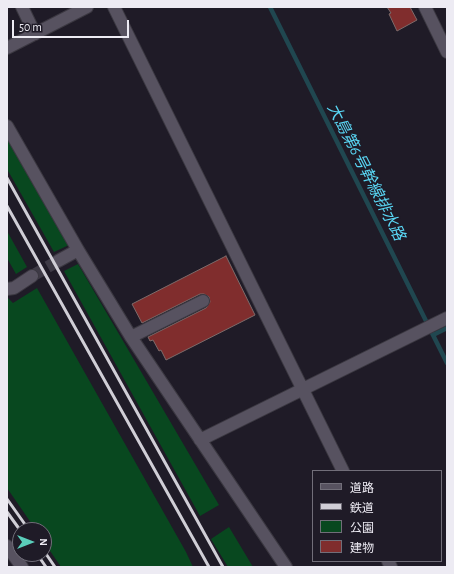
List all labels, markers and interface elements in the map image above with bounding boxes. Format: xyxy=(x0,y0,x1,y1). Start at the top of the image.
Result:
scale bar xyxy=(14,12,131,38)
text: 50 m xyxy=(19,21,42,33)
water label: 大島第6号幹線排水路 xyxy=(323,100,409,244)
legend xyxy=(312,470,442,562)
text: 道路 xyxy=(350,482,374,494)
text: 鉄道 xyxy=(350,502,374,514)
north arrow xyxy=(12,522,52,562)
text: 公園 xyxy=(350,522,374,534)
text: N xyxy=(38,538,49,546)
text: 建物 xyxy=(350,542,374,554)

